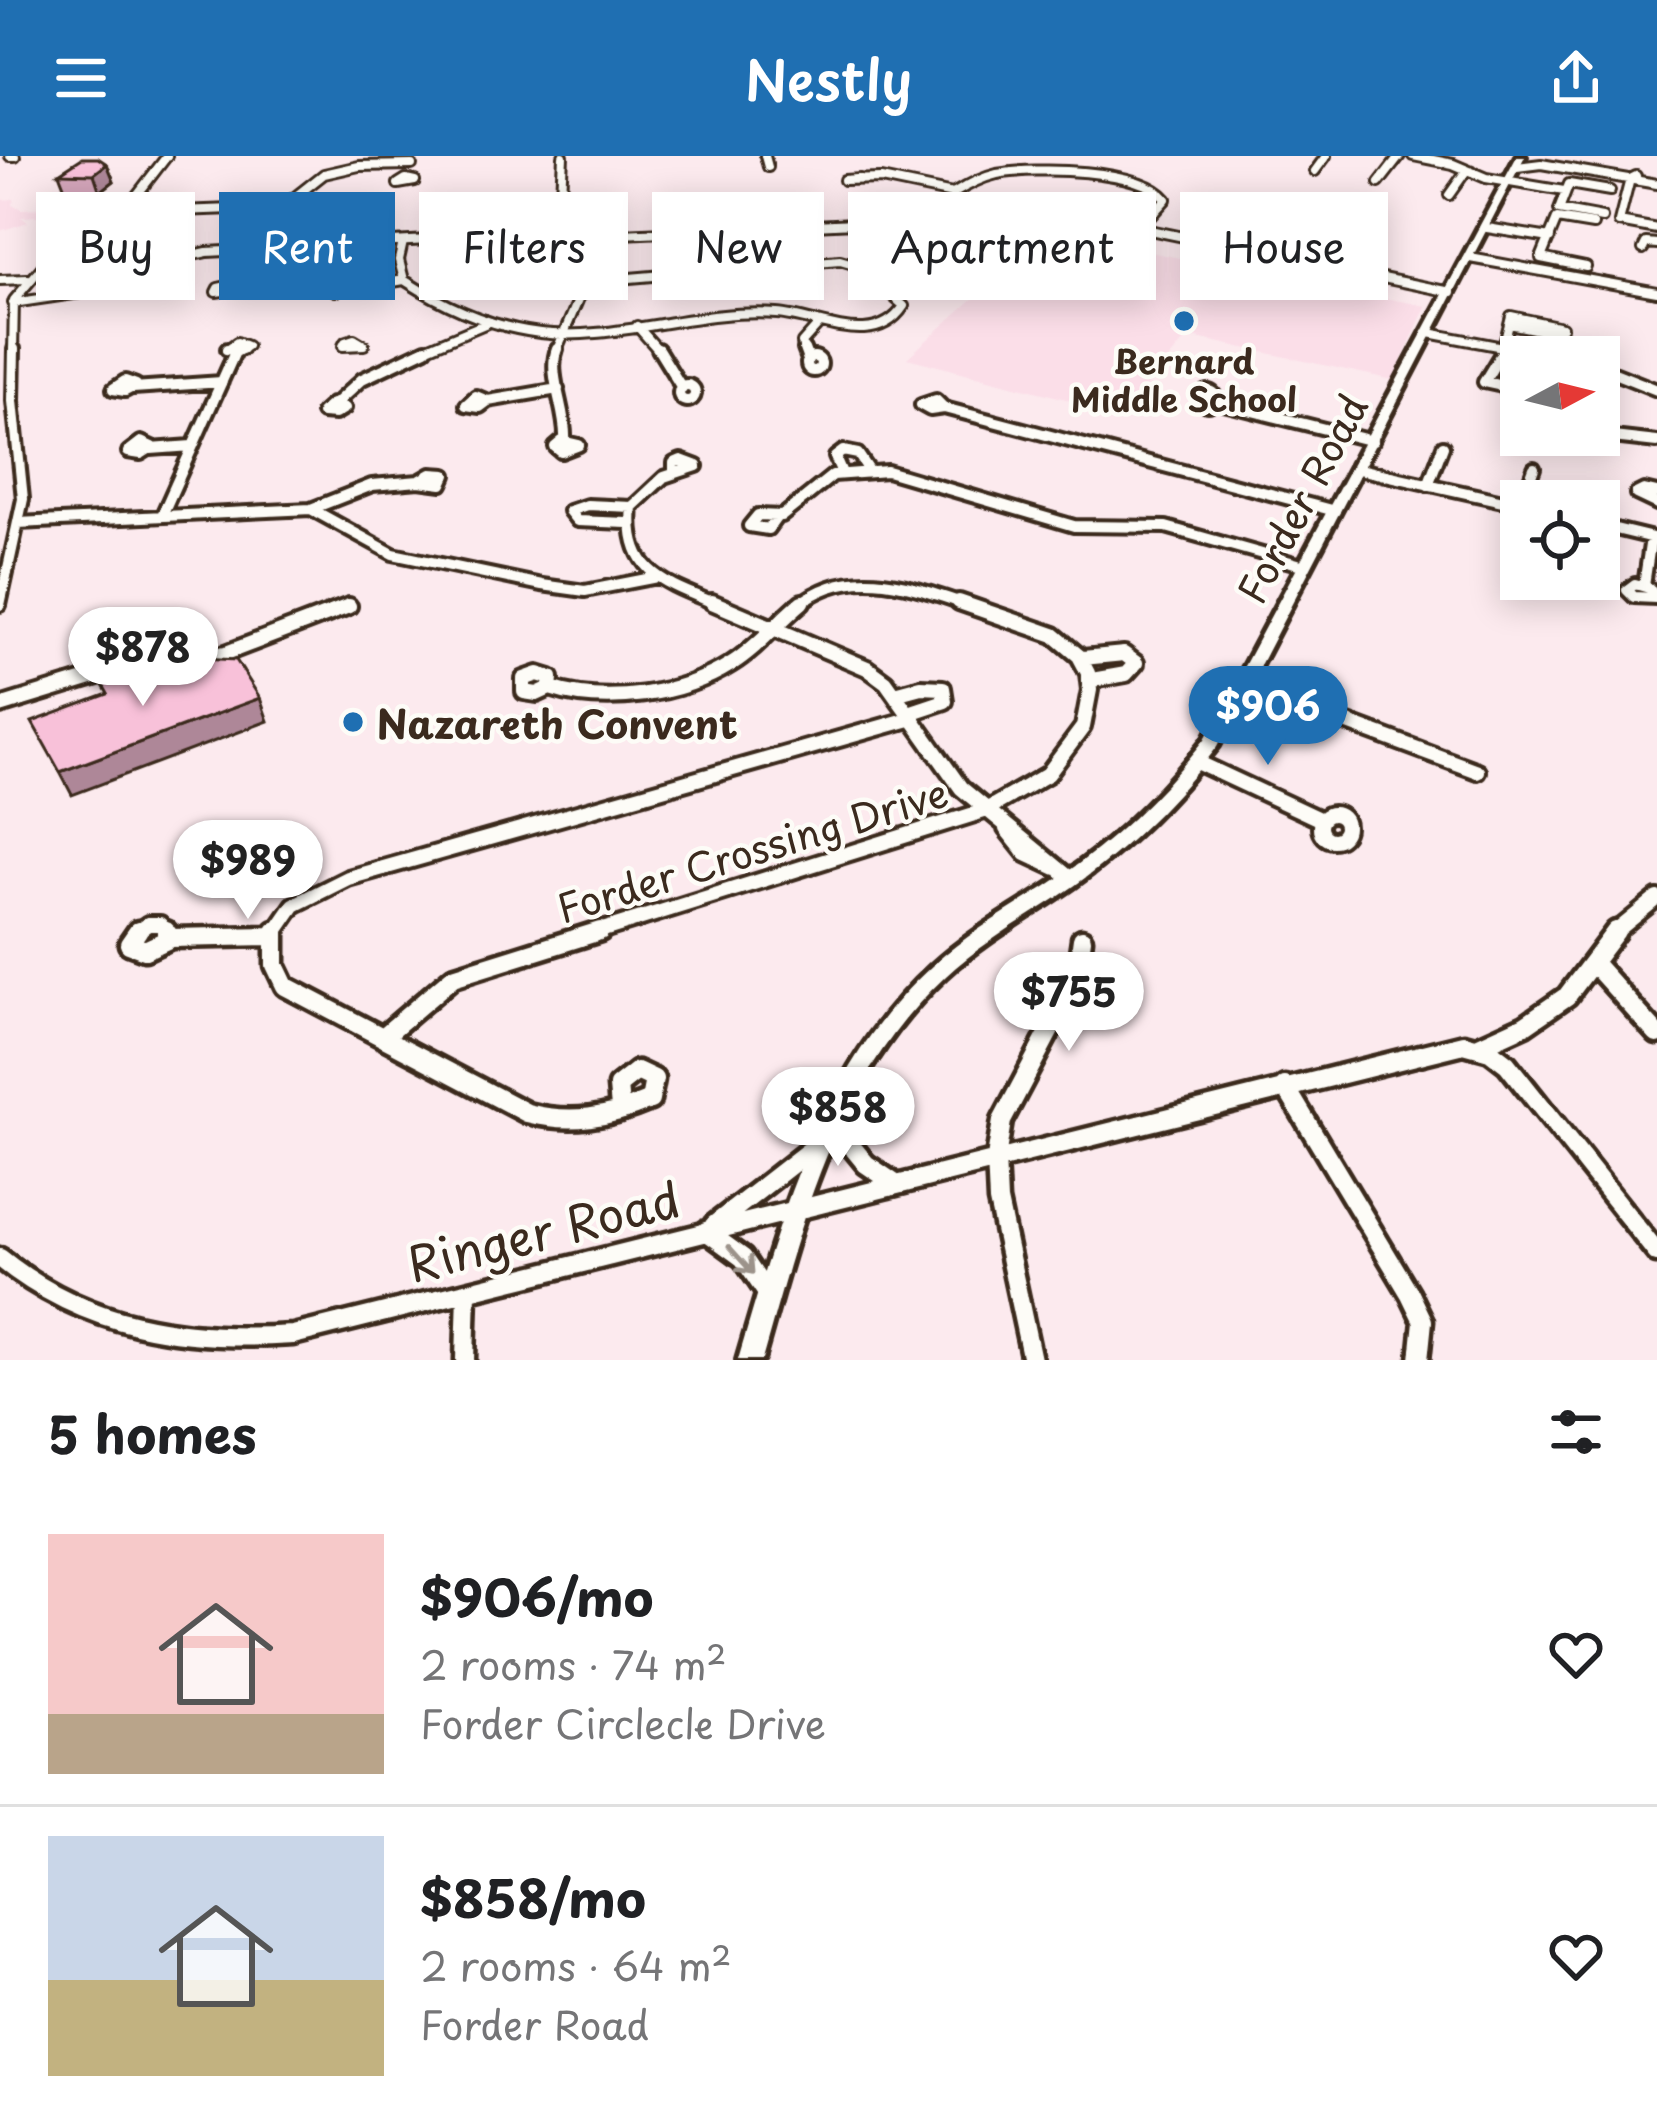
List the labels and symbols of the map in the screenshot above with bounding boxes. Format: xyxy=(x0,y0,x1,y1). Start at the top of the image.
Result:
marker: Bernard Middle School xyxy=(1171,308,1197,334)
place label: Bernard Middle School xyxy=(1071,335,1297,423)
north arrow xyxy=(1500,336,1620,456)
street label: Forder Road xyxy=(1221,383,1381,613)
pin: $878 xyxy=(72,607,214,709)
pin: $906 xyxy=(1197,666,1339,768)
place label: Nazareth Convent xyxy=(377,693,738,752)
marker: Nazareth Convent xyxy=(340,709,366,735)
street label: Forder Crossing Drive xyxy=(549,761,955,937)
pin: $989 xyxy=(177,820,319,922)
pin: $755 xyxy=(998,952,1140,1054)
pin: $858 xyxy=(767,1067,909,1169)
street label: Ringer Road xyxy=(399,1161,687,1299)
one-way arrow xyxy=(727,1245,754,1275)

